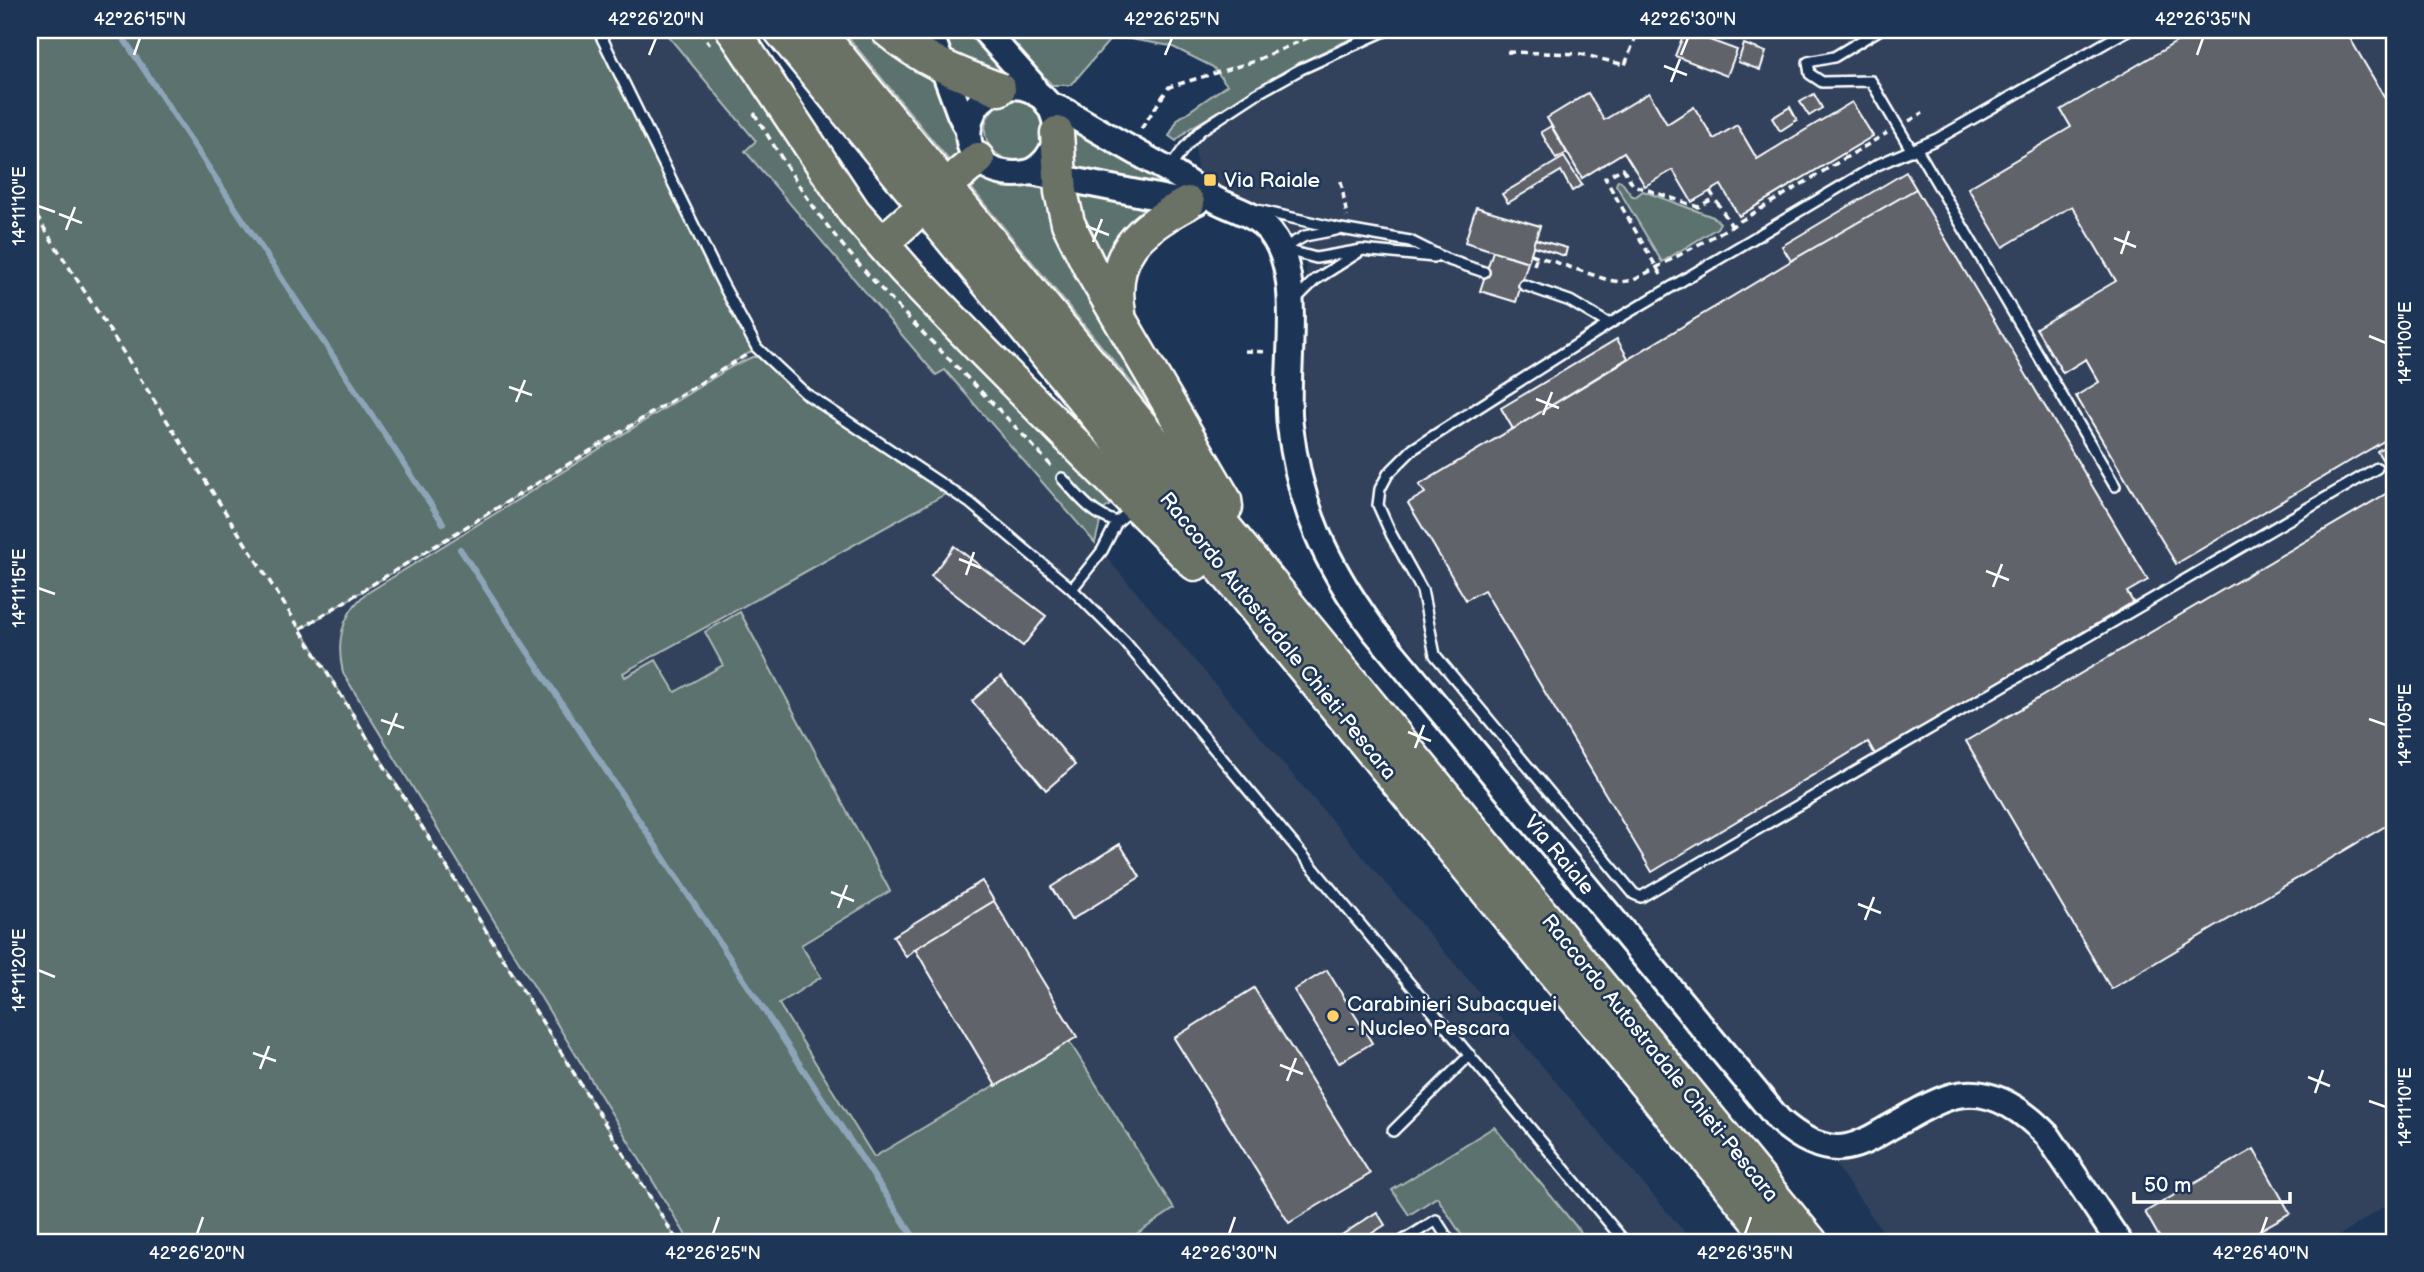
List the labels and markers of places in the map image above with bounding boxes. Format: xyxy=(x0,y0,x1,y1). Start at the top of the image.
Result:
place label: Via Raiale xyxy=(1224,168,1320,193)
marker: Via Raiale xyxy=(1202,172,1218,188)
place label: Carabinieri Subacquei - Nucleo Pescara xyxy=(1347,992,1557,1041)
marker: Carabinieri Subacquei - Nucleo Pescara xyxy=(1325,1008,1341,1024)

